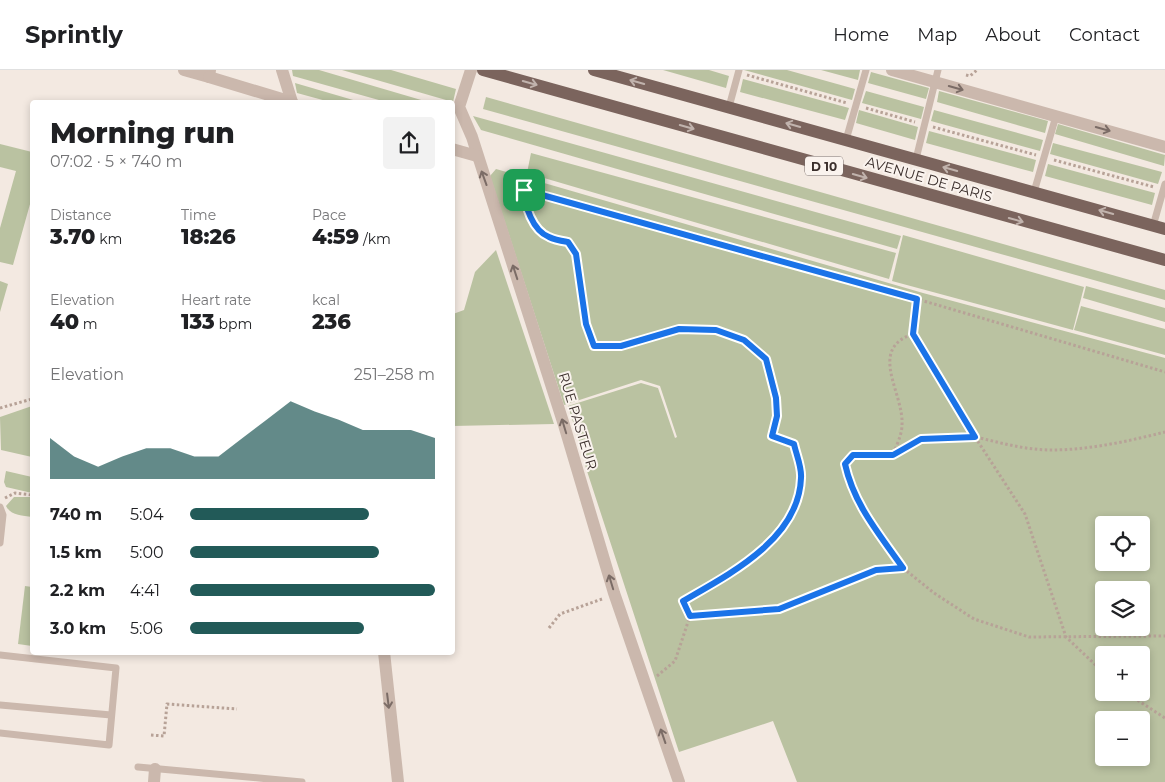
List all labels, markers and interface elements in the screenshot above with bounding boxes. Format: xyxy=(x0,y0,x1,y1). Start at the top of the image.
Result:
text: Sprintly xyxy=(25,20,123,49)
text: Home xyxy=(833,24,889,46)
text: Map xyxy=(917,24,957,46)
text: About xyxy=(985,24,1041,46)
text: Contact xyxy=(1069,24,1140,46)
one-way arrow xyxy=(629,76,645,86)
one-way arrow xyxy=(522,79,538,89)
one-way arrow xyxy=(948,84,964,93)
text: Morning run xyxy=(50,116,235,150)
button: share xyxy=(383,117,435,169)
one-way arrow xyxy=(786,120,802,130)
one-way arrow xyxy=(678,123,694,132)
one-way arrow xyxy=(1094,125,1110,135)
text: 07:02 · 5 × 740 m xyxy=(50,152,182,171)
street label: AVENUE DE PARIS xyxy=(864,152,994,206)
road number: D 10 xyxy=(805,156,843,175)
one-way arrow xyxy=(942,164,958,173)
pin xyxy=(503,169,545,211)
one-way arrow xyxy=(479,170,488,186)
one-way arrow xyxy=(852,171,868,181)
icon: arrive xyxy=(510,176,538,204)
text: Distance xyxy=(50,206,112,224)
text: Time xyxy=(181,206,216,224)
text: Pace xyxy=(312,206,346,224)
one-way arrow xyxy=(1099,207,1115,217)
one-way arrow xyxy=(1008,215,1024,225)
text: 3.70 xyxy=(50,224,95,249)
text: 18:26 xyxy=(181,224,236,249)
text: 4:59 xyxy=(312,224,359,249)
text: km xyxy=(95,230,122,248)
text: /km xyxy=(359,230,391,248)
one-way arrow xyxy=(509,264,519,280)
text: Elevation xyxy=(50,291,115,309)
text: Heart rate xyxy=(181,291,251,309)
text: kcal xyxy=(312,291,340,309)
text: 40 xyxy=(50,309,79,334)
text: 133 xyxy=(181,309,215,334)
text: 236 xyxy=(312,309,351,334)
text: m xyxy=(79,315,98,333)
text: bpm xyxy=(215,315,252,333)
text: Elevation xyxy=(50,365,124,384)
text: 251–258 m xyxy=(354,365,435,384)
street label: RUE PASTEUR xyxy=(555,370,601,472)
one-way arrow xyxy=(559,419,569,435)
text: 740 m xyxy=(50,505,102,524)
text: 5:04 xyxy=(130,505,164,524)
map controls xyxy=(1095,516,1150,766)
button: locate xyxy=(1095,516,1150,571)
text: 1.5 km xyxy=(50,543,102,562)
text: 5:00 xyxy=(130,543,164,562)
one-way arrow xyxy=(605,574,615,590)
text: 2.2 km xyxy=(50,581,105,600)
text: 4:41 xyxy=(130,581,160,600)
button: layers xyxy=(1095,581,1150,636)
text: 3.0 km xyxy=(50,619,106,638)
text: 5:06 xyxy=(130,619,163,638)
button: + xyxy=(1095,646,1150,701)
one-way arrow xyxy=(383,693,393,709)
button: − xyxy=(1095,711,1150,766)
one-way arrow xyxy=(658,728,668,744)

